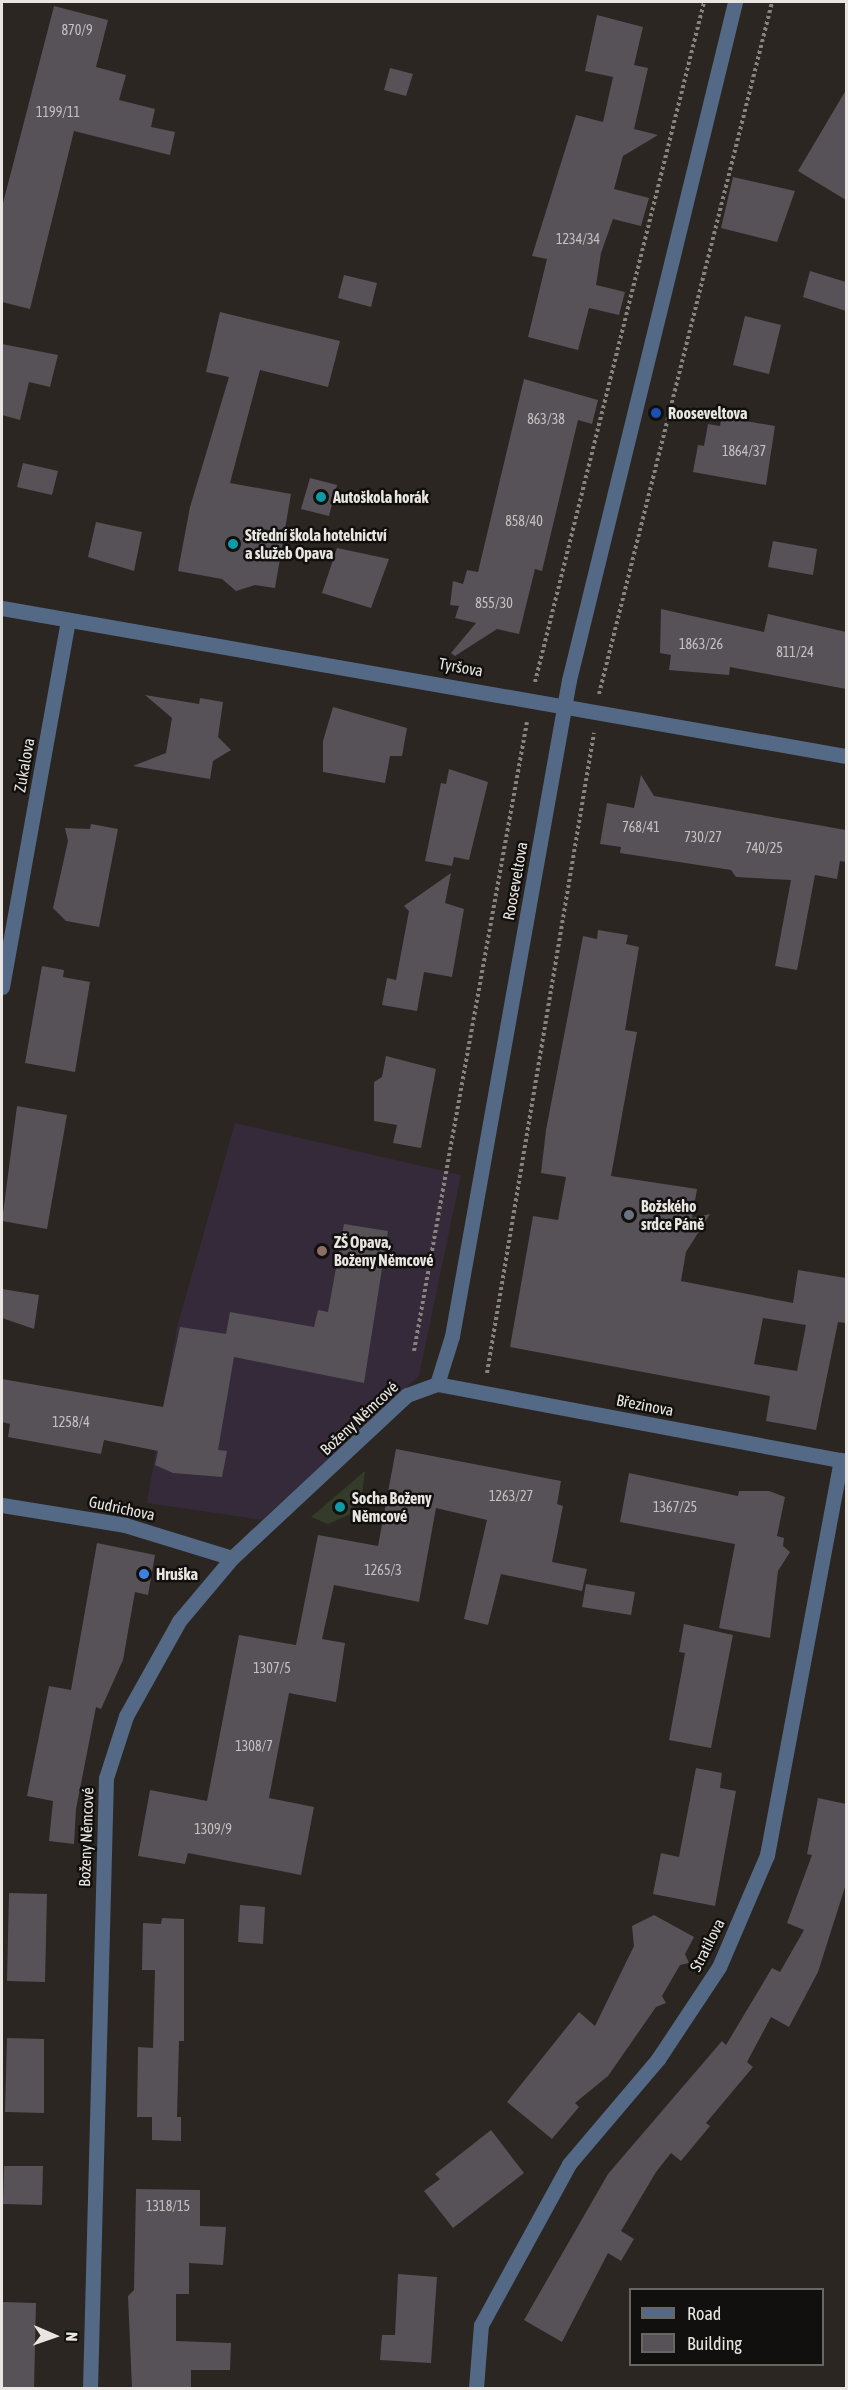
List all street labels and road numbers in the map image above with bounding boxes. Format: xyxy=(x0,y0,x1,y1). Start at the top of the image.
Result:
street label: Tyršova xyxy=(437,654,485,680)
street label: Zukalova xyxy=(10,736,38,794)
street label: Rooseveltova xyxy=(499,840,531,922)
street label: Boženy Němcové xyxy=(316,1377,402,1459)
street label: Březinova xyxy=(615,1390,675,1420)
street label: Gudrichova xyxy=(87,1492,157,1524)
street label: Boženy Němcové xyxy=(75,1787,97,1887)
street label: Stratilova xyxy=(686,1915,728,1975)

